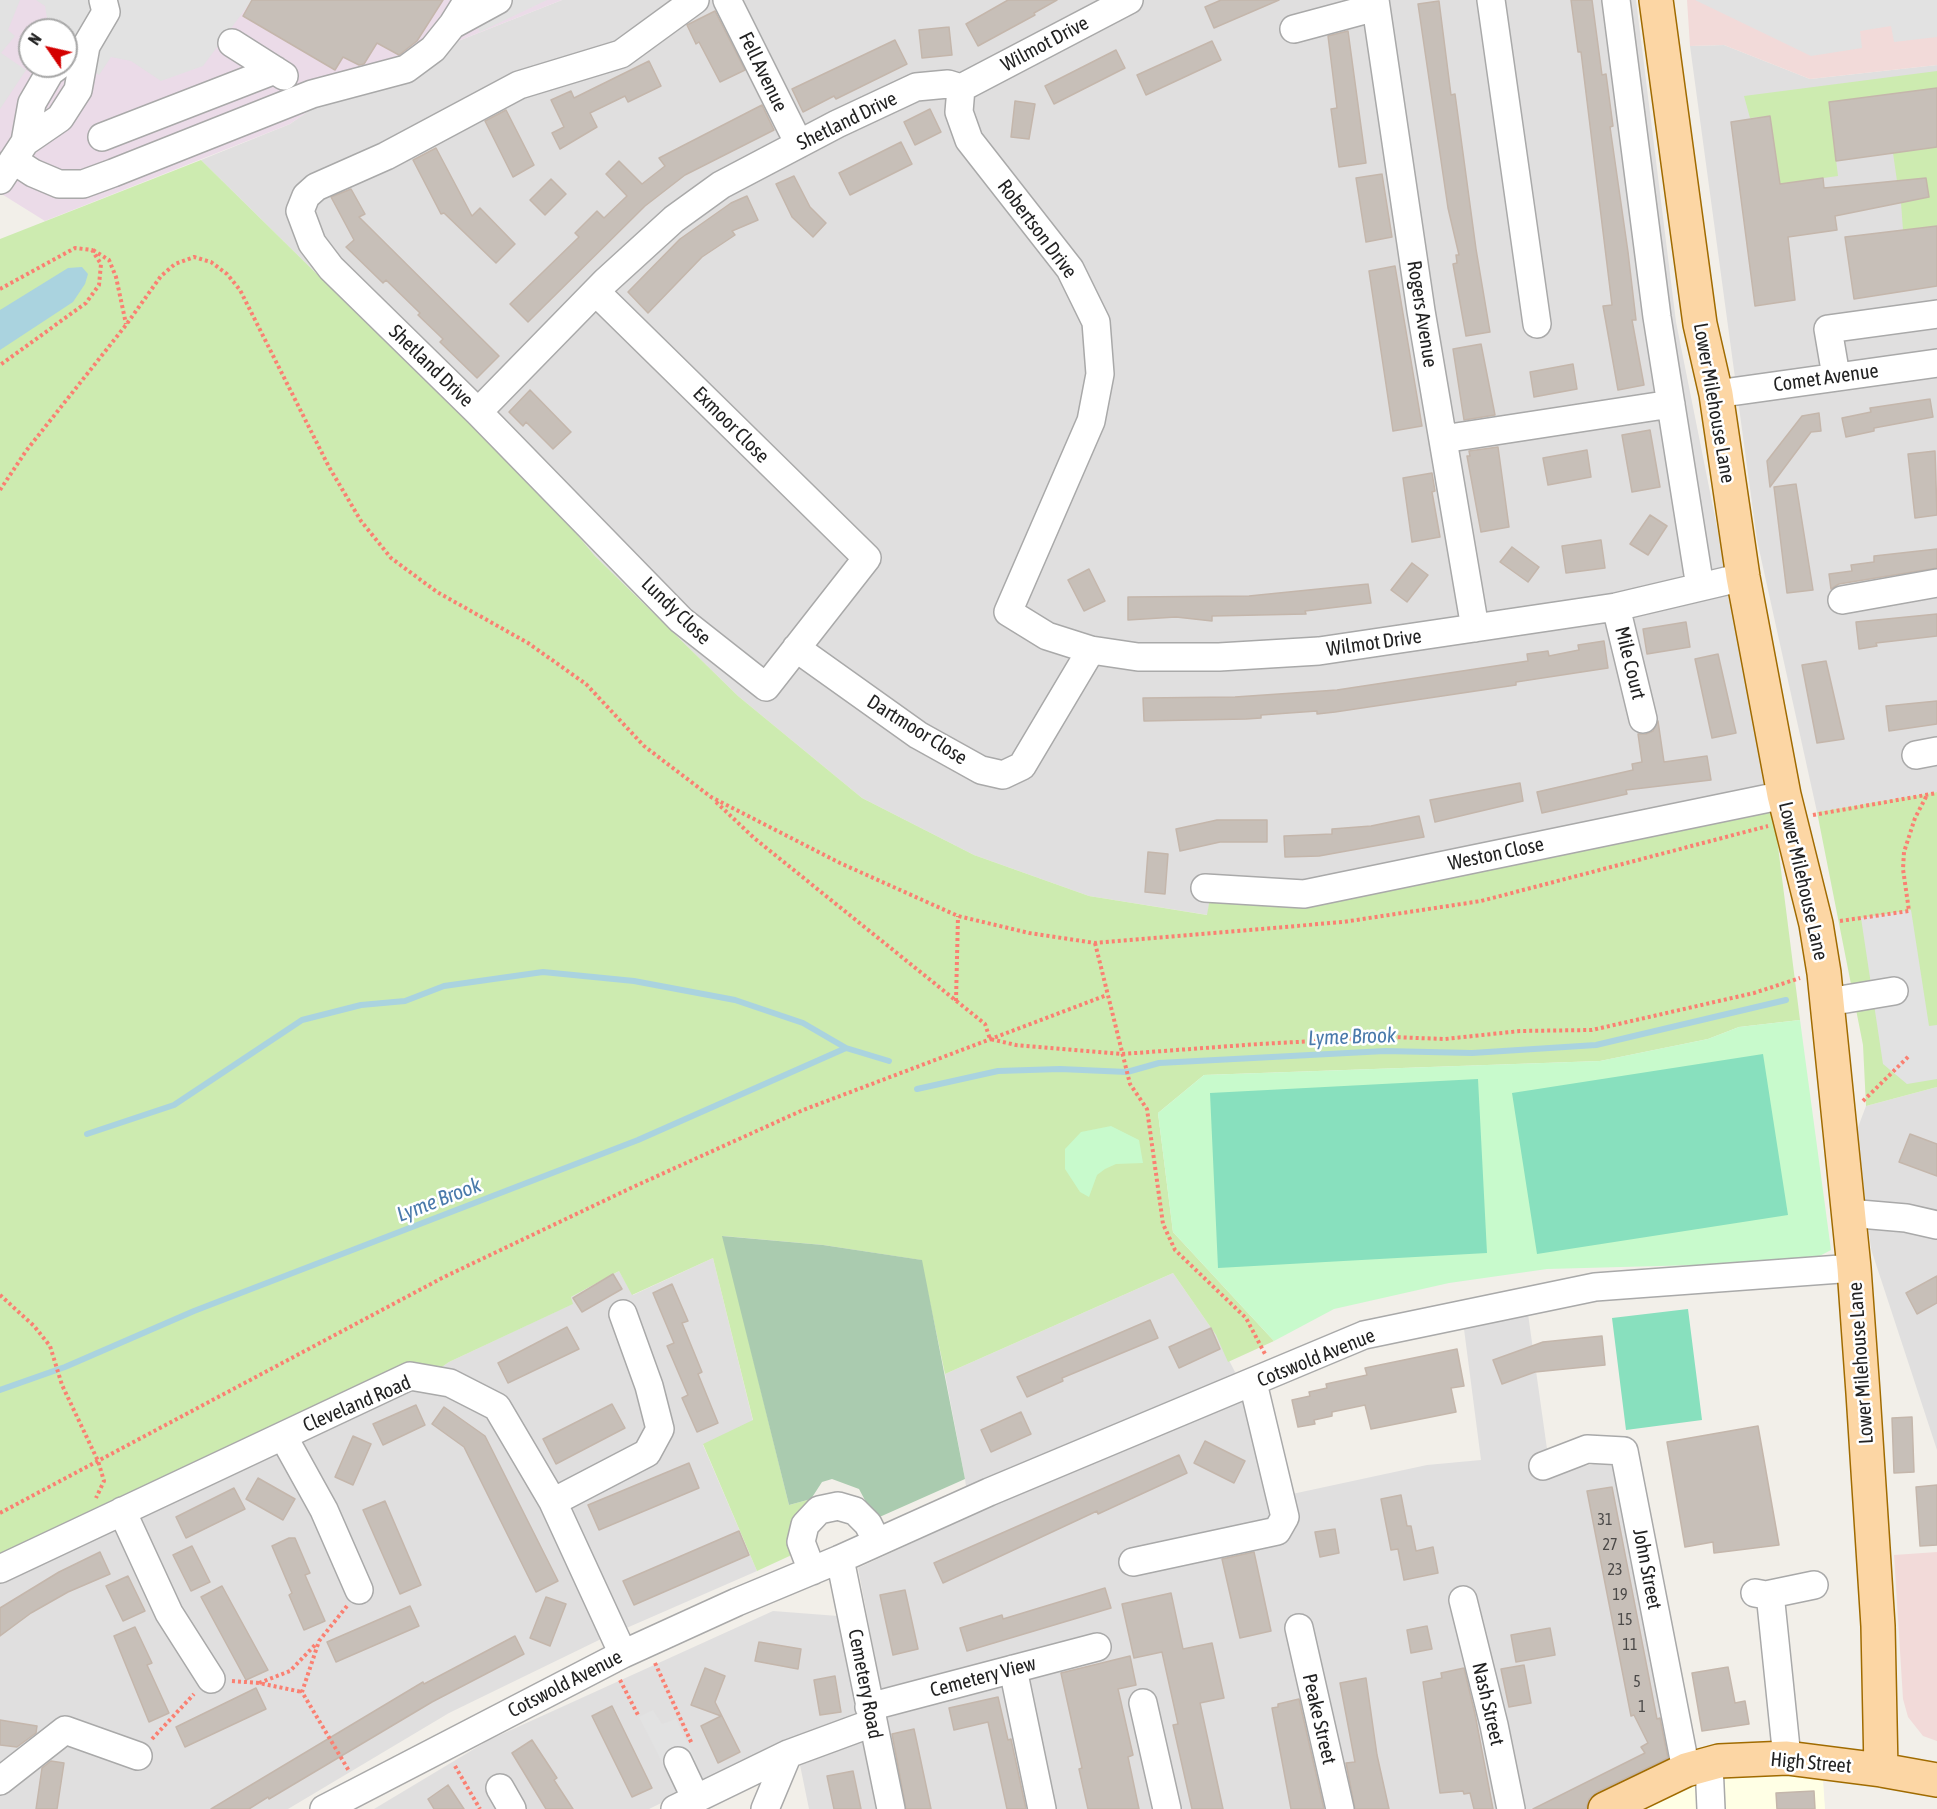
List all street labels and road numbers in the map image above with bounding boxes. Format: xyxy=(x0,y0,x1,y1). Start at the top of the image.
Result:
street label: Wilmot Drive xyxy=(997,11,1093,77)
street label: Fell Avenue xyxy=(733,28,793,116)
street label: Shetland Drive xyxy=(793,86,901,156)
street label: Robertson Drive xyxy=(992,175,1082,283)
street label: Rogers Avenue xyxy=(1402,259,1442,369)
street label: Shetland Drive xyxy=(384,320,478,412)
street label: Lower Milehouse Lane xyxy=(1688,321,1740,485)
street label: Comet Avenue xyxy=(1772,359,1880,397)
street label: Exmoor Close xyxy=(688,382,774,468)
street label: Lundy Close xyxy=(636,572,716,650)
street label: Wilmot Drive xyxy=(1325,624,1423,662)
street label: Mile Court xyxy=(1609,624,1651,702)
street label: Dartmoor Close xyxy=(863,690,971,770)
street label: Lower Milehouse Lane xyxy=(1773,799,1833,963)
street label: Weston Close xyxy=(1446,832,1546,876)
street label: Lower Milehouse Lane xyxy=(1843,1281,1879,1445)
street label: Cotswold Avenue xyxy=(1254,1323,1378,1393)
street label: Cleveland Road xyxy=(299,1371,415,1437)
street label: John Street xyxy=(1627,1527,1667,1611)
street label: Cemetery Road xyxy=(843,1627,887,1741)
street label: Cotswold Avenue xyxy=(504,1645,626,1723)
street label: Cemetery View xyxy=(928,1651,1038,1703)
street label: Nash Street xyxy=(1467,1660,1509,1748)
street label: Peake Street xyxy=(1297,1671,1341,1767)
street label: High Street xyxy=(1770,1748,1852,1778)

